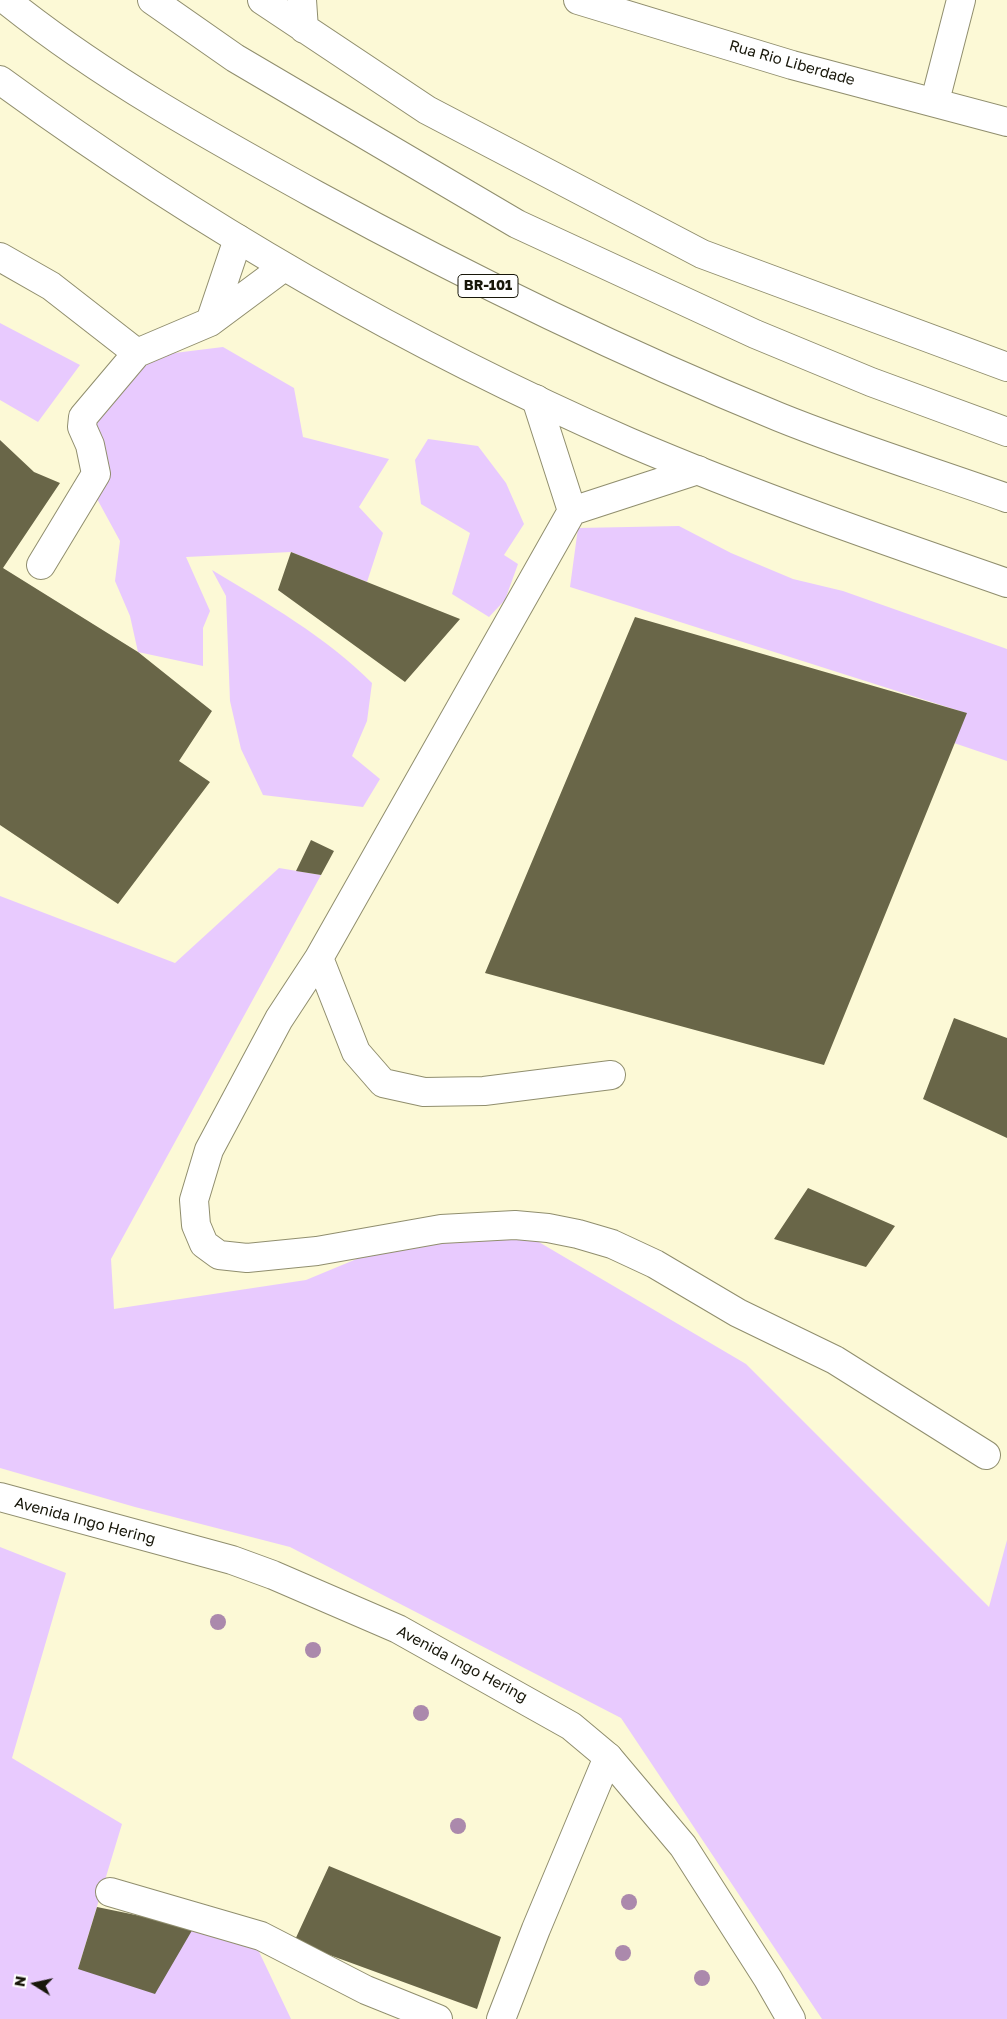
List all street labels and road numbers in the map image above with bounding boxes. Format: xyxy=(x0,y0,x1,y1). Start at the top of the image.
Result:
street label: Rua Rio Liberdade xyxy=(727,36,857,90)
road number: BR-101 xyxy=(458,274,518,298)
street label: Avenida Ingo Hering xyxy=(13,1494,157,1548)
street label: Avenida Ingo Hering xyxy=(394,1622,530,1706)

